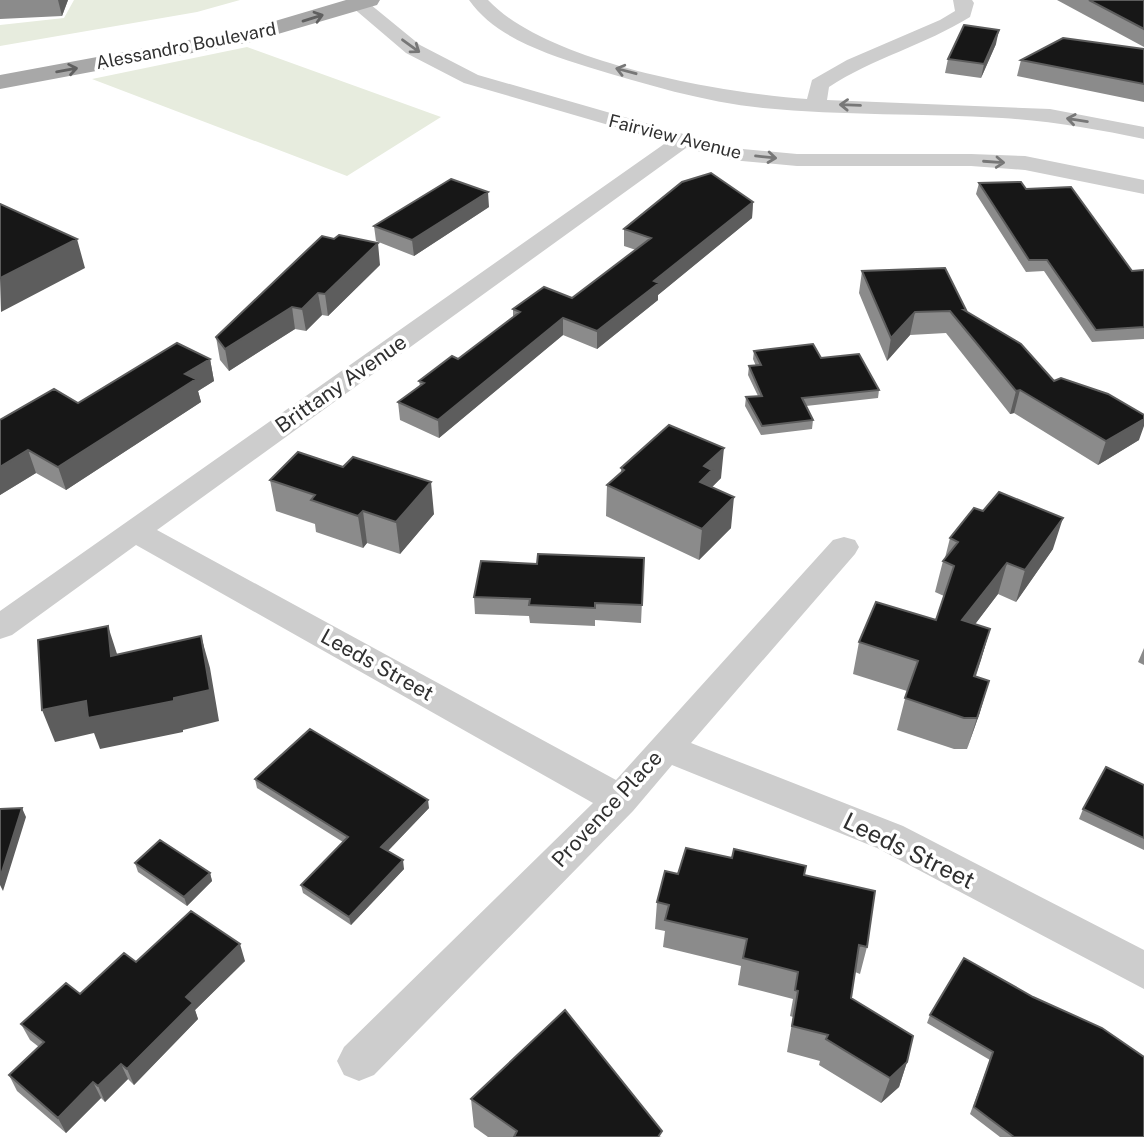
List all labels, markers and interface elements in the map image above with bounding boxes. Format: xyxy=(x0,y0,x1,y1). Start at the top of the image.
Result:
one-way arrow xyxy=(302,10,324,23)
street label: Alessandro Boulevard xyxy=(94,18,278,73)
one-way arrow xyxy=(401,39,420,53)
one-way arrow xyxy=(55,63,78,76)
one-way arrow xyxy=(615,64,637,77)
one-way arrow xyxy=(839,99,862,112)
street label: Fairview Avenue xyxy=(607,110,744,163)
one-way arrow xyxy=(1066,113,1089,126)
one-way arrow xyxy=(754,151,777,164)
one-way arrow xyxy=(982,155,1005,168)
street label: Brittany Avenue xyxy=(270,329,411,438)
street label: Leeds Street xyxy=(317,623,438,706)
street label: Provence Place xyxy=(546,745,667,872)
street label: Leeds Street xyxy=(839,806,980,894)

